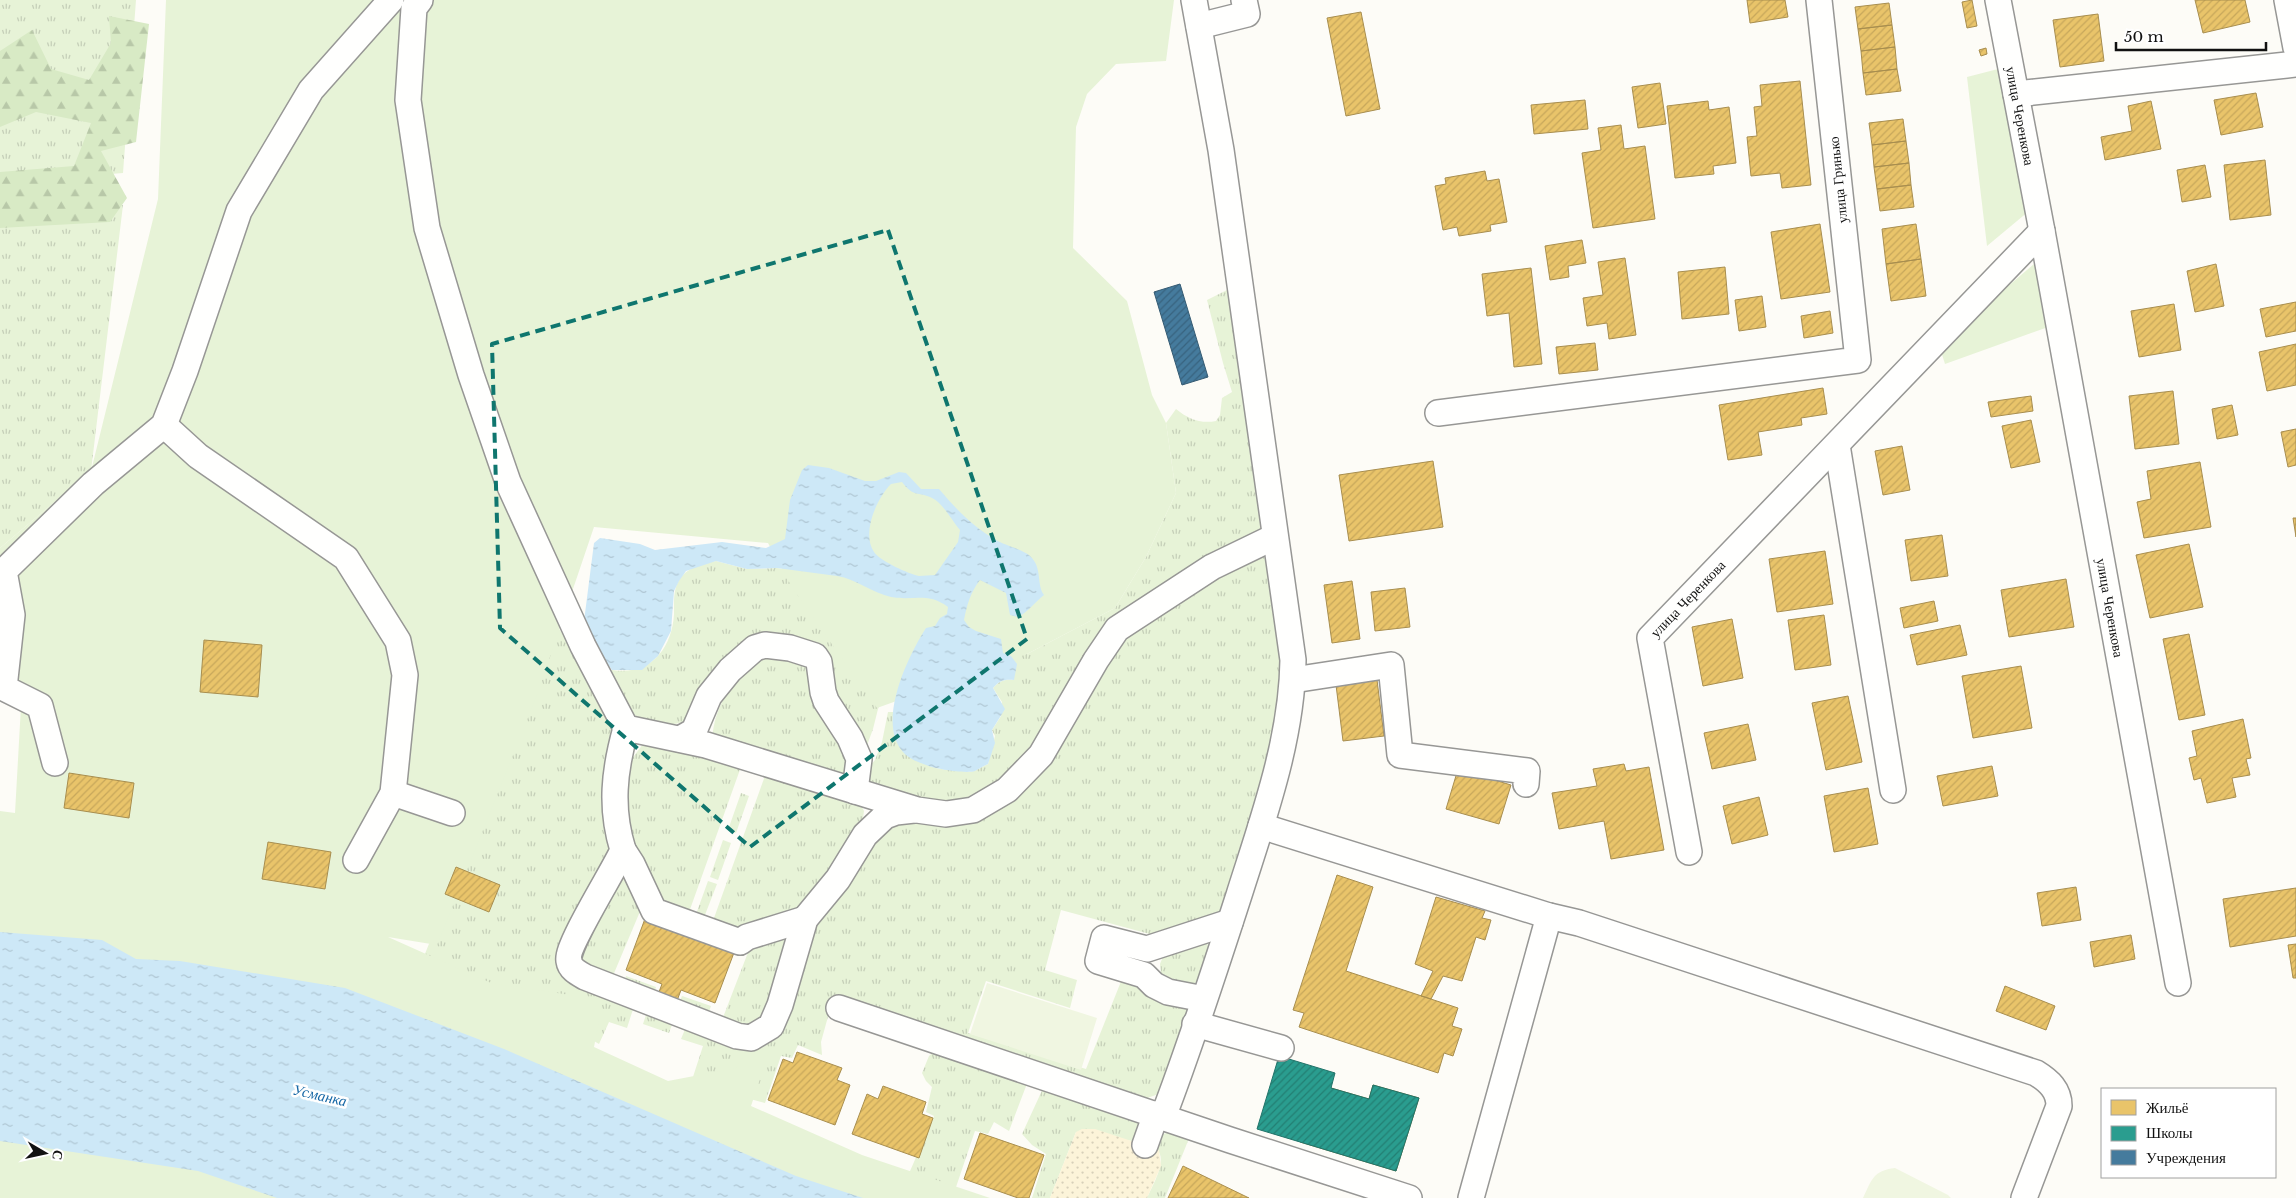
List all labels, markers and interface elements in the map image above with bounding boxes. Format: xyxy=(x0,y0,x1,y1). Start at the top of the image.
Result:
scale bar xyxy=(2116,20,2266,52)
text: 50 m xyxy=(2124,27,2164,46)
street label: улица Черенкова xyxy=(2002,65,2038,168)
street label: улица Гринько xyxy=(1824,136,1852,224)
street label: улица Черенкова xyxy=(1646,556,1730,641)
street label: улица Черенкова xyxy=(2092,557,2128,660)
water label: Усманка xyxy=(291,1080,349,1110)
legend xyxy=(2101,1088,2276,1178)
text: Жильё xyxy=(2146,1098,2189,1117)
text: Школы xyxy=(2146,1123,2193,1142)
north arrow xyxy=(20,1128,70,1178)
text: Учреждения xyxy=(2146,1148,2226,1167)
text: С xyxy=(48,1149,68,1161)

